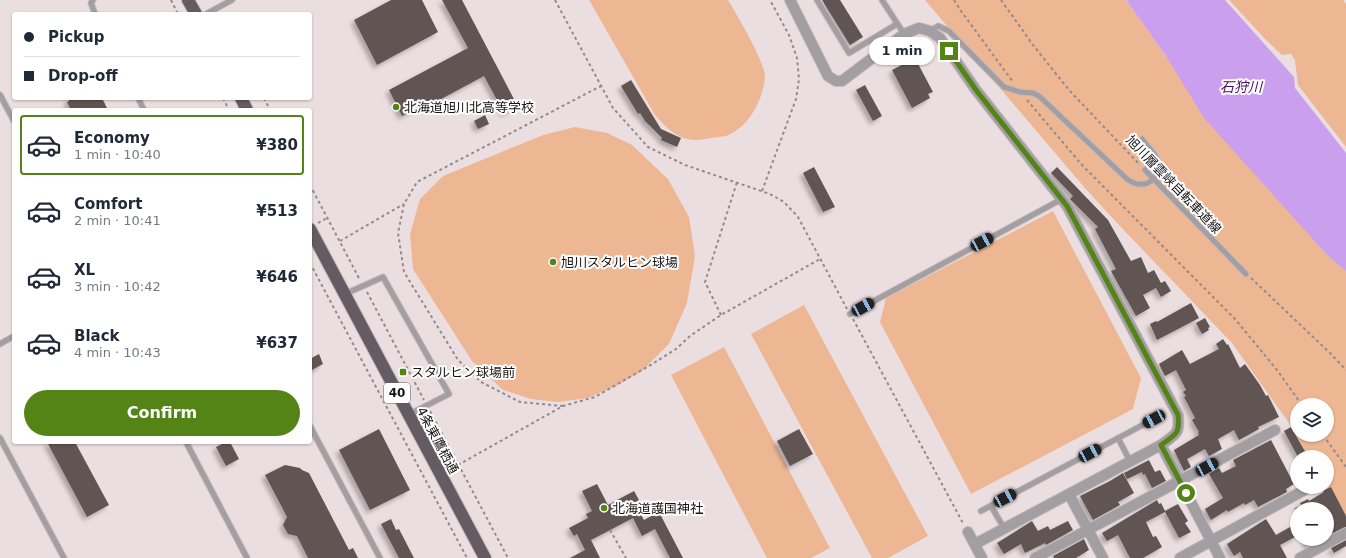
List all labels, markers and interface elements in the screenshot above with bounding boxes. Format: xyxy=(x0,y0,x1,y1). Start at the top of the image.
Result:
text: Pickup xyxy=(48,28,104,46)
callout: 1 min xyxy=(869,37,935,65)
route end xyxy=(940,42,958,60)
text: 1 min xyxy=(882,43,922,58)
text: Drop-off xyxy=(48,67,118,85)
water label: 石狩川 xyxy=(1220,79,1264,95)
place label: 北海道旭川北高等学校 xyxy=(404,100,534,115)
marker: 北海道旭川北高等学校 xyxy=(391,102,401,112)
icon: car xyxy=(26,127,62,163)
text: Economy xyxy=(74,129,150,147)
street label: 旭川層雲峡自転車道線 xyxy=(1123,132,1224,236)
text: ¥380 xyxy=(256,136,298,154)
text: 1 min · 10:40 xyxy=(74,147,161,162)
icon: car xyxy=(26,193,62,229)
text: Comfort xyxy=(74,195,142,213)
text: ¥513 xyxy=(256,202,298,220)
text: 2 min · 10:41 xyxy=(74,213,161,228)
car xyxy=(969,231,995,253)
place label: 旭川スタルヒン球場 xyxy=(561,255,678,270)
marker: 旭川スタルヒン球場 xyxy=(548,257,558,267)
icon: car xyxy=(26,259,62,295)
text: XL xyxy=(74,261,95,279)
text: ¥646 xyxy=(256,268,298,286)
text: 3 min · 10:42 xyxy=(74,279,161,294)
car xyxy=(850,296,876,318)
icon: car xyxy=(26,325,62,361)
text: Black xyxy=(74,327,120,345)
text: ¥637 xyxy=(256,334,298,352)
text: 4 min · 10:43 xyxy=(74,345,161,360)
place label: スタルヒン球場前 xyxy=(411,365,515,380)
marker: スタルヒン球場前 xyxy=(398,367,408,377)
road number: 40 xyxy=(384,383,410,403)
button: Confirm xyxy=(24,390,300,436)
map controls xyxy=(1290,398,1334,546)
button: layers xyxy=(1290,398,1334,442)
street label: 4条東鷹栖通 xyxy=(414,404,461,476)
car xyxy=(1141,408,1167,430)
car xyxy=(1077,442,1103,464)
button: + xyxy=(1290,450,1334,494)
car xyxy=(1194,456,1220,478)
route start xyxy=(1177,484,1195,502)
car xyxy=(992,487,1018,509)
place label: 北海道護国神社 xyxy=(612,501,703,516)
button: − xyxy=(1290,502,1334,546)
marker: 北海道護国神社 xyxy=(599,503,609,513)

